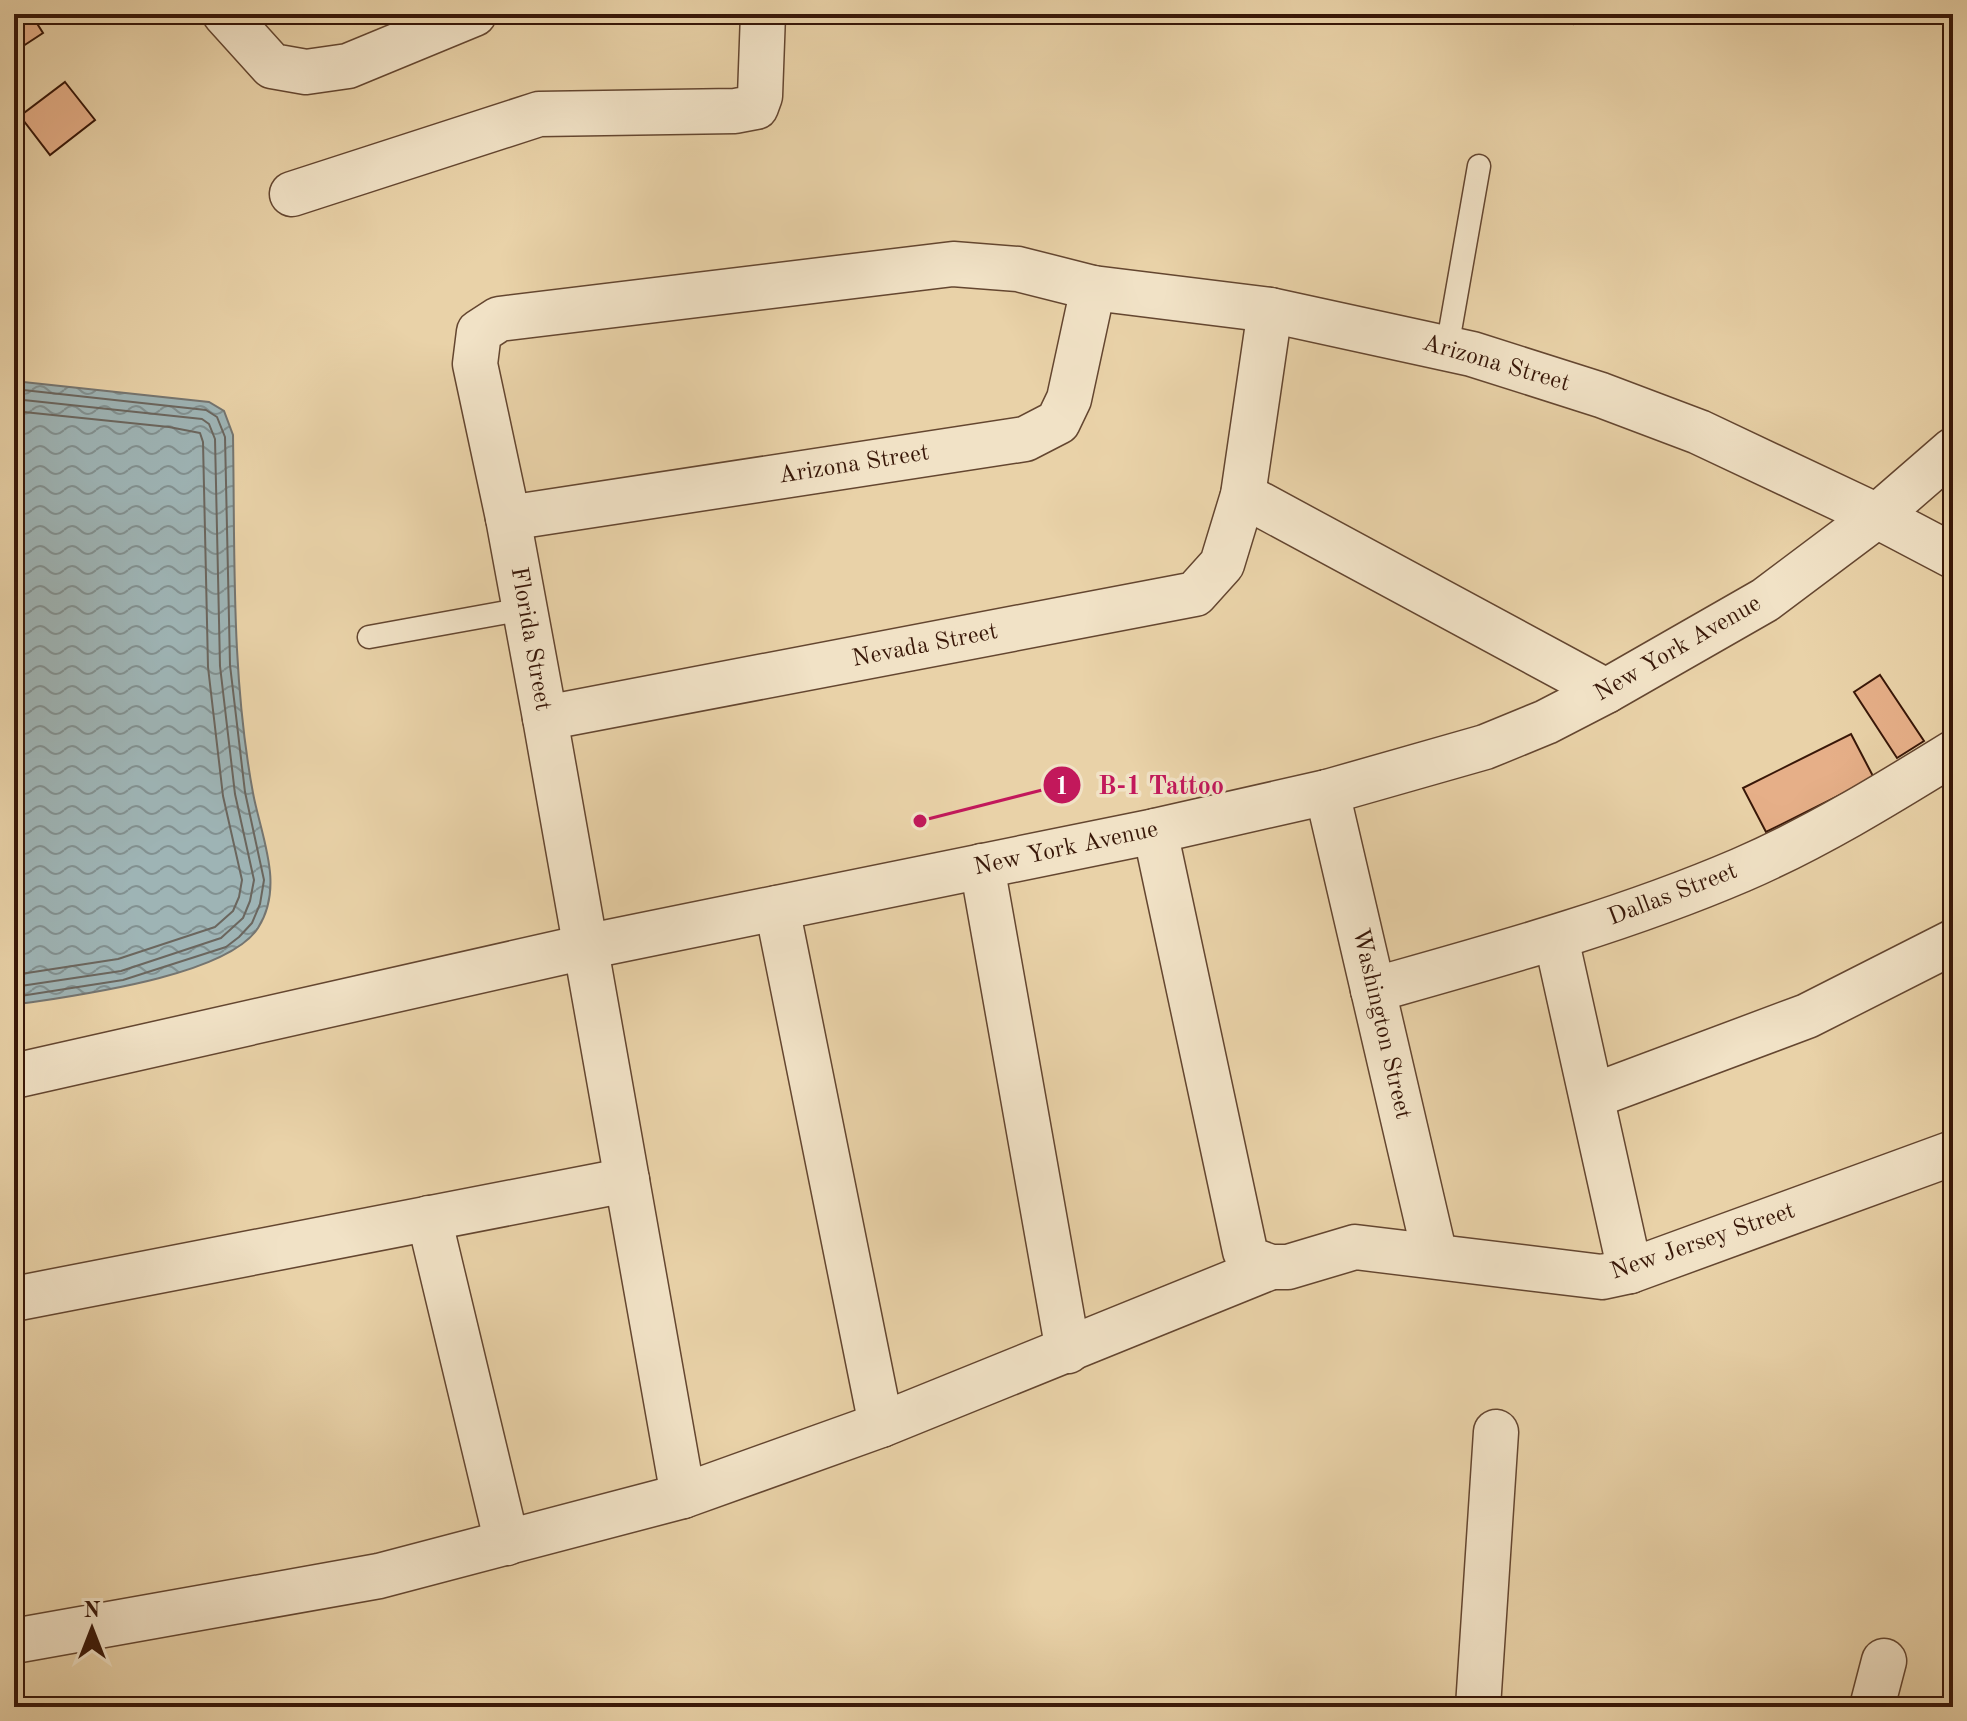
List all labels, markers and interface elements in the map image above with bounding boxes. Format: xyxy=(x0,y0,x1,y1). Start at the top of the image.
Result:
street label: Arizona Street xyxy=(1420,331,1572,397)
street label: Arizona Street xyxy=(777,441,931,489)
street label: Florida Street xyxy=(506,565,554,713)
street label: New York Avenue xyxy=(1591,592,1765,706)
street label: Nevada Street xyxy=(850,620,1000,672)
callout: B-1 Tattoo xyxy=(1042,760,1240,810)
text: B-1 Tattoo xyxy=(1098,774,1224,800)
text: 1 xyxy=(1055,776,1069,800)
street label: New York Avenue xyxy=(972,818,1160,880)
street label: Dallas Street xyxy=(1605,859,1741,931)
street label: Washington Street xyxy=(1347,926,1415,1122)
street label: New Jersey Street xyxy=(1608,1199,1798,1285)
north arrow xyxy=(52,1589,132,1669)
text: N xyxy=(84,1600,101,1622)

